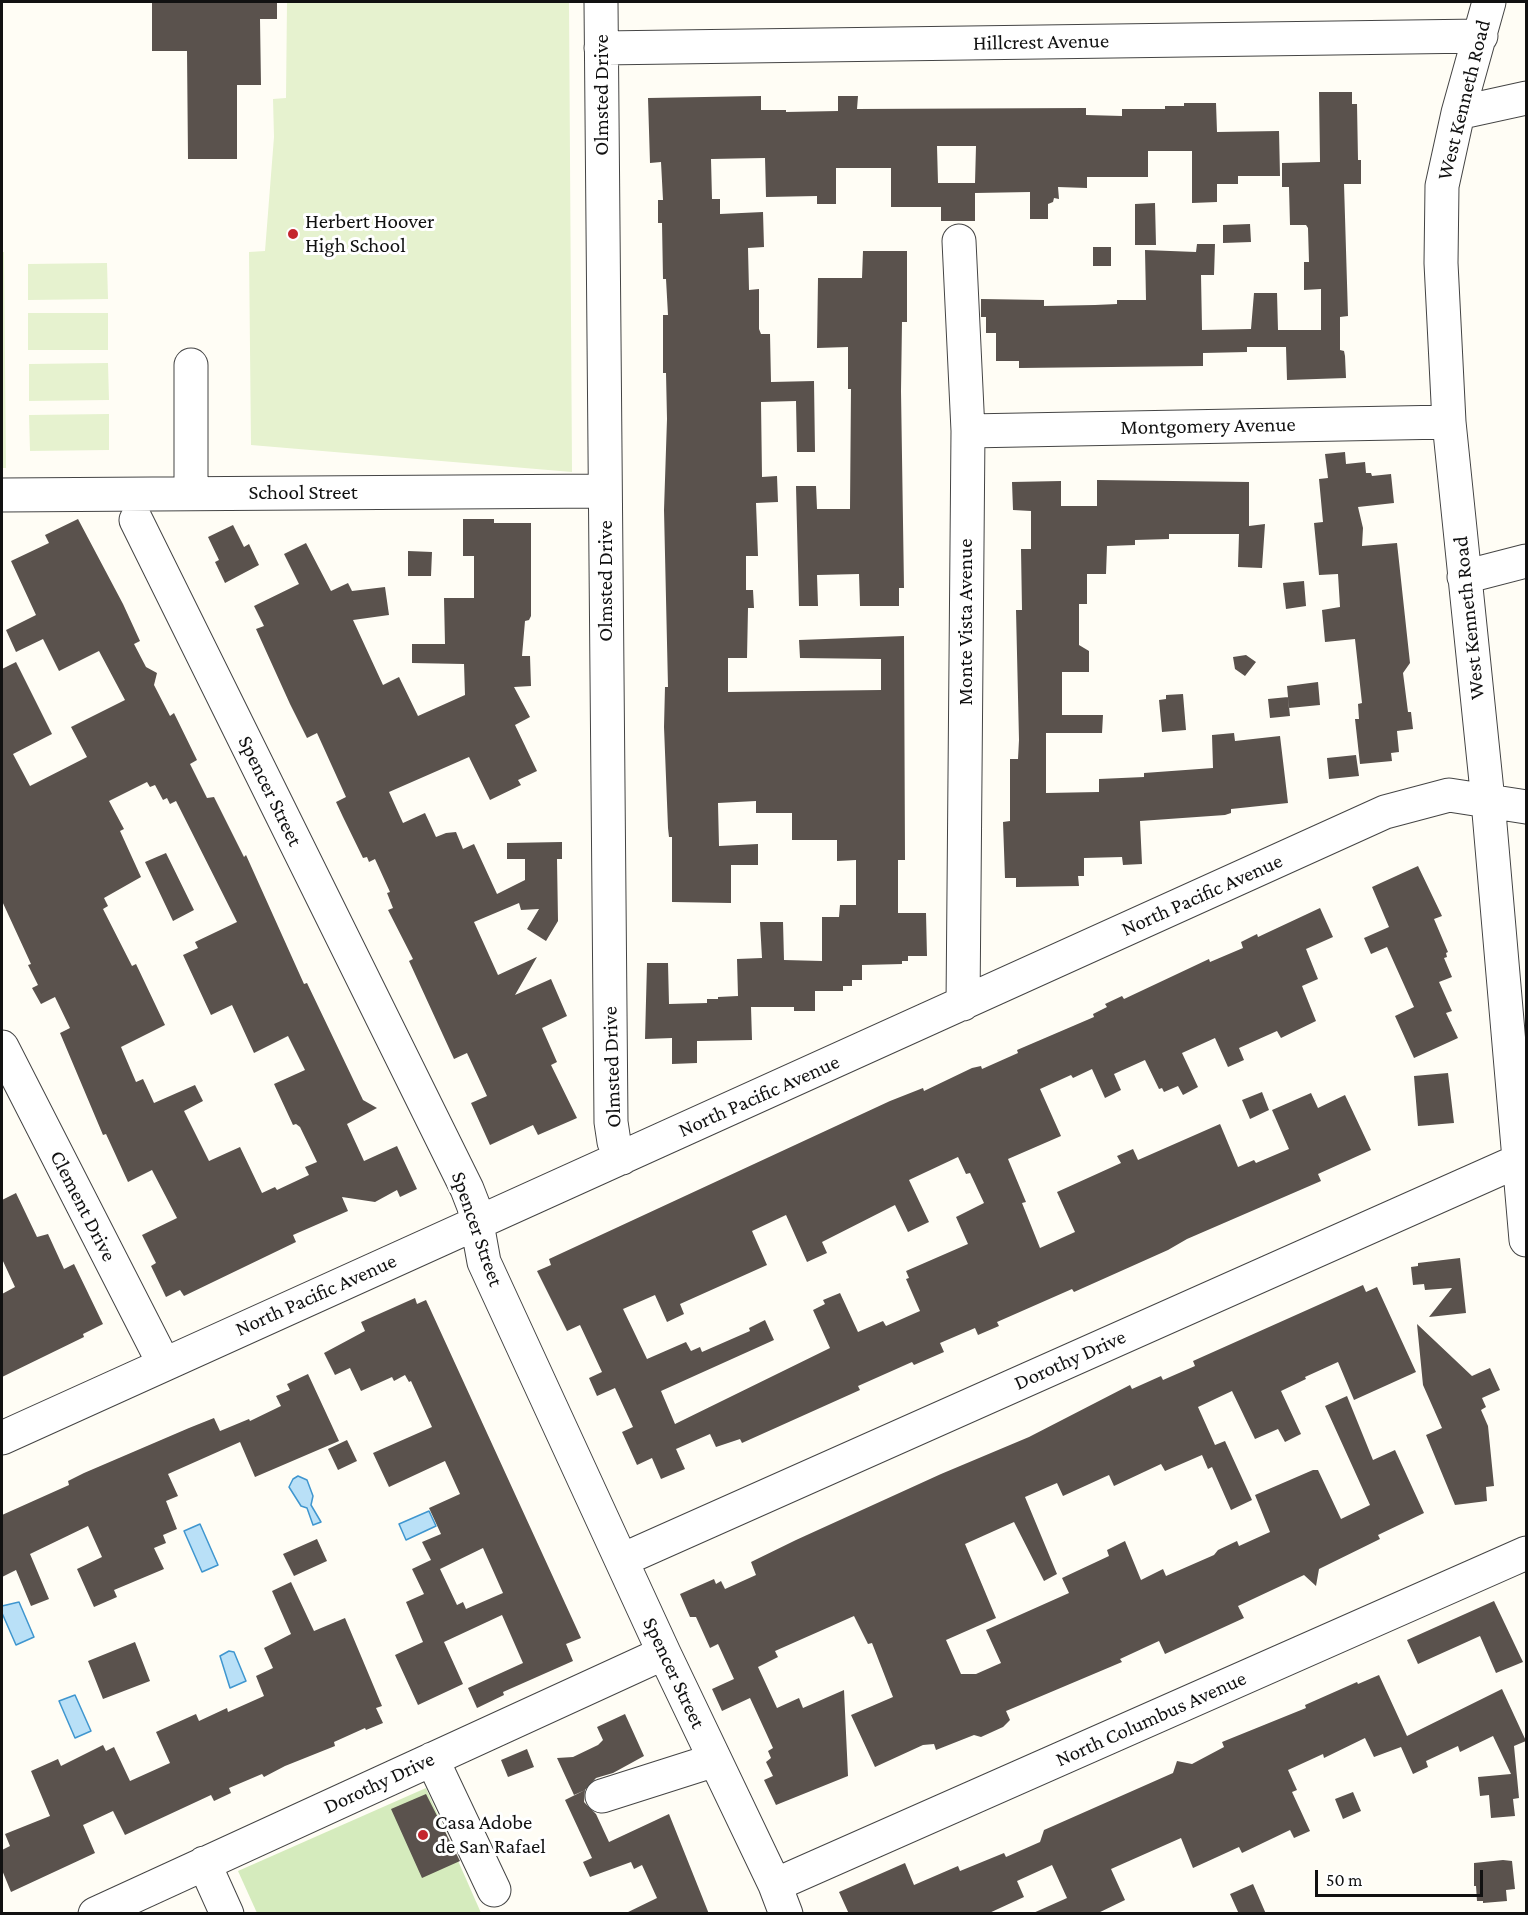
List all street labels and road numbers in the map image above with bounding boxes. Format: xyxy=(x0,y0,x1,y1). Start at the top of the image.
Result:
street label: West Kenneth Road xyxy=(1432,17,1496,183)
street label: Hillcrest Avenue xyxy=(973,28,1109,56)
street label: Olmsted Drive xyxy=(589,34,615,156)
street label: Montgomery Avenue xyxy=(1120,412,1296,440)
street label: School Street xyxy=(248,480,358,506)
street label: Olmsted Drive xyxy=(593,520,619,642)
street label: West Kenneth Road xyxy=(1448,535,1490,701)
street label: Monte Vista Avenue xyxy=(953,539,979,705)
street label: Spencer Street xyxy=(232,732,308,850)
street label: North Pacific Avenue xyxy=(1118,848,1286,942)
street label: Olmsted Drive xyxy=(597,1006,627,1128)
street label: North Pacific Avenue xyxy=(675,1049,843,1143)
street label: Clement Drive xyxy=(44,1146,122,1266)
street label: Spencer Street xyxy=(446,1168,508,1290)
street label: North Pacific Avenue xyxy=(232,1248,400,1342)
street label: Dorothy Drive xyxy=(1010,1324,1130,1396)
street label: Spencer Street xyxy=(637,1613,711,1733)
street label: North Columbus Avenue xyxy=(1052,1666,1250,1772)
street label: Dorothy Drive xyxy=(320,1746,438,1820)

